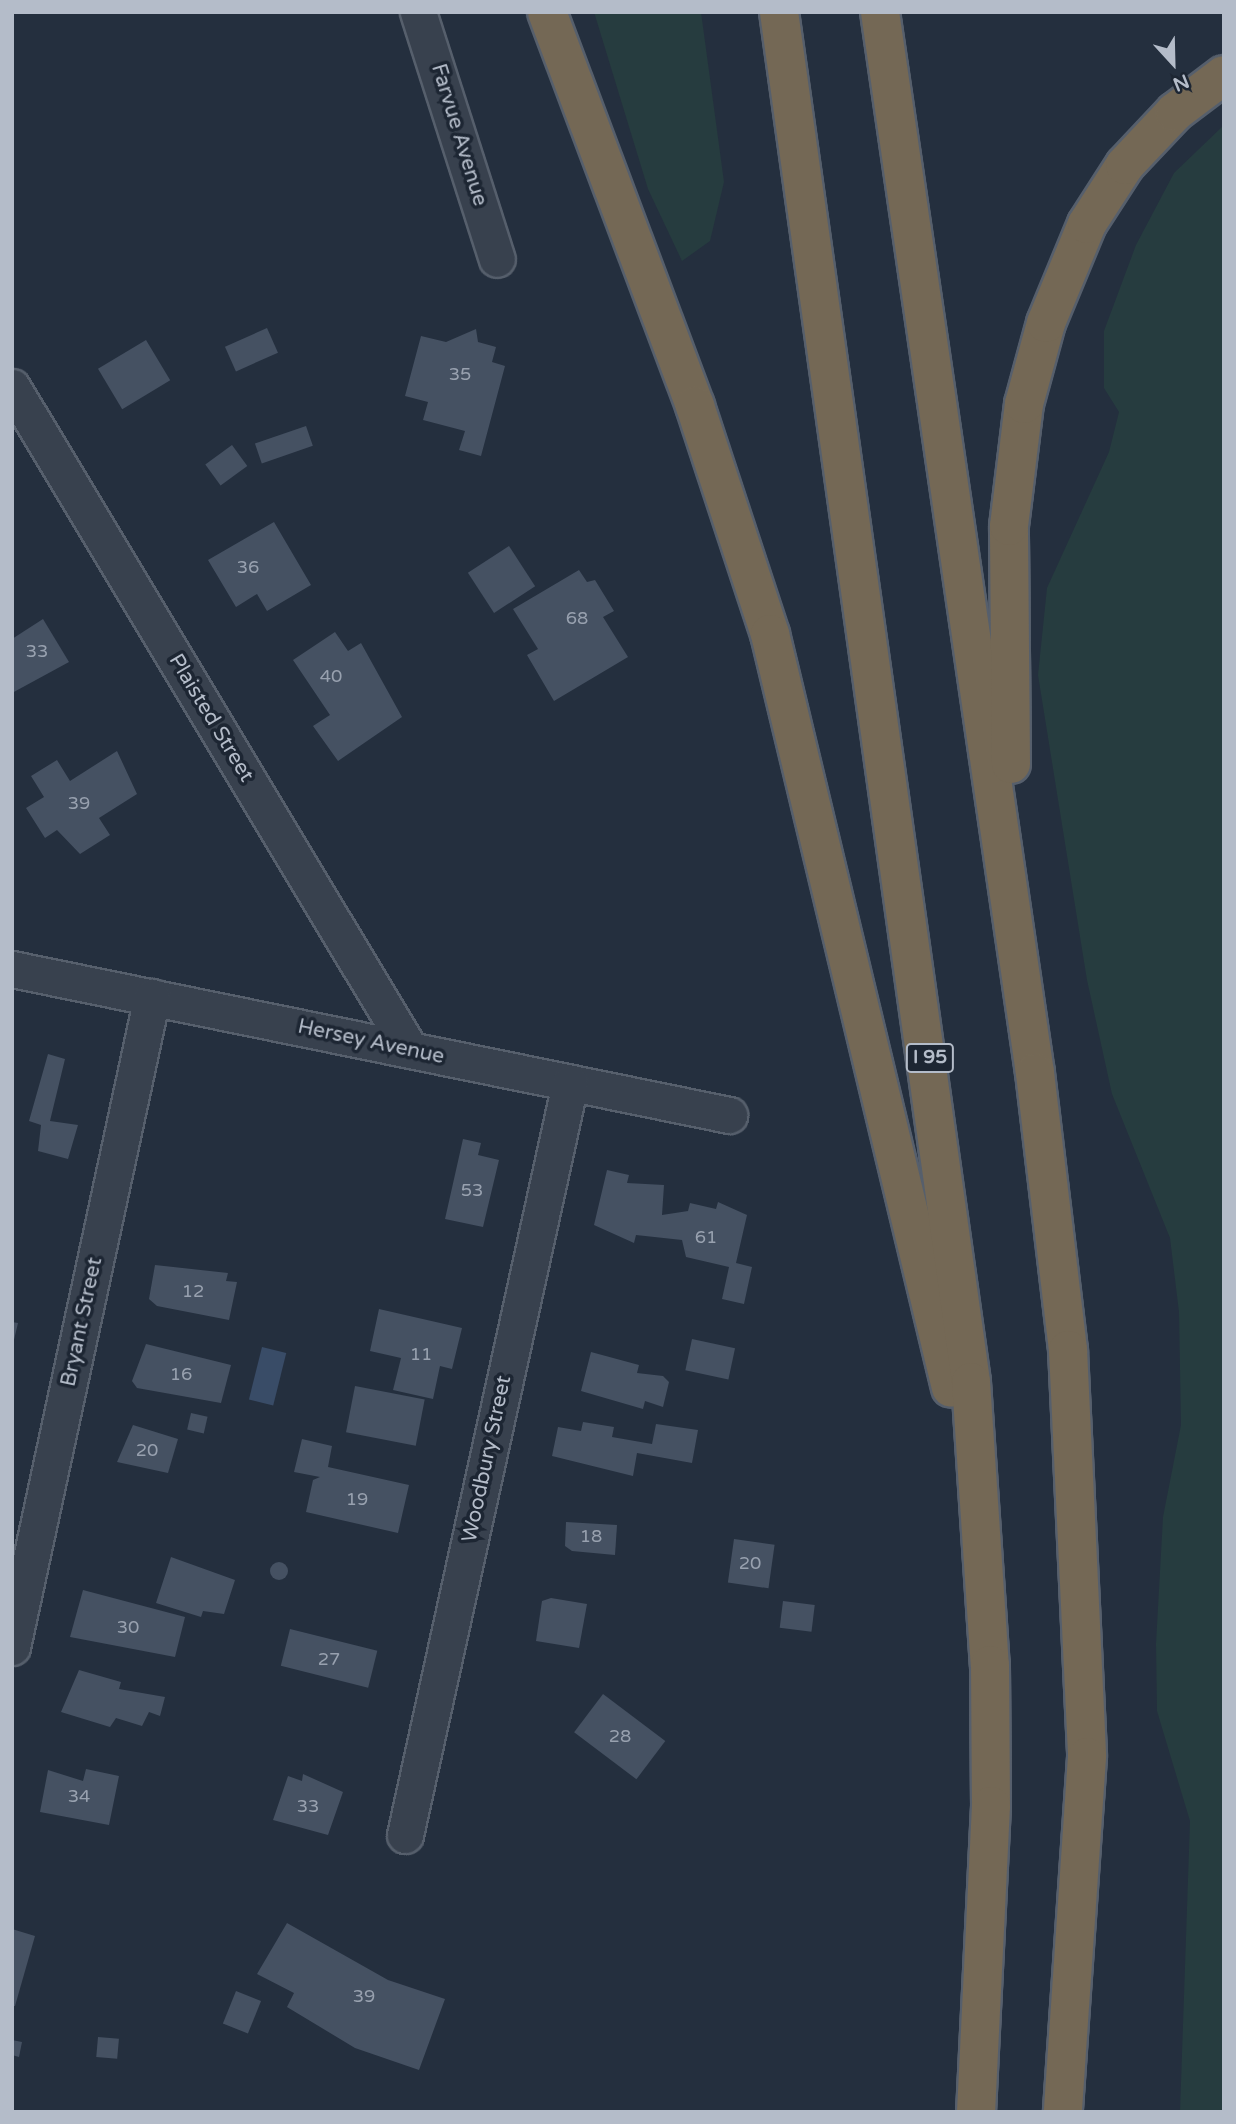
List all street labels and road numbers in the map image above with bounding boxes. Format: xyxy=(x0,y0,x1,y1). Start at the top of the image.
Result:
street label: Farvue Avenue xyxy=(425,61,493,209)
street label: Plaisted Street xyxy=(163,649,259,787)
street label: Hersey Avenue xyxy=(295,1014,447,1070)
road number: I 95 xyxy=(906,1042,954,1074)
street label: Bryant Street xyxy=(56,1255,108,1389)
street label: Woodbury Street xyxy=(457,1373,517,1545)

